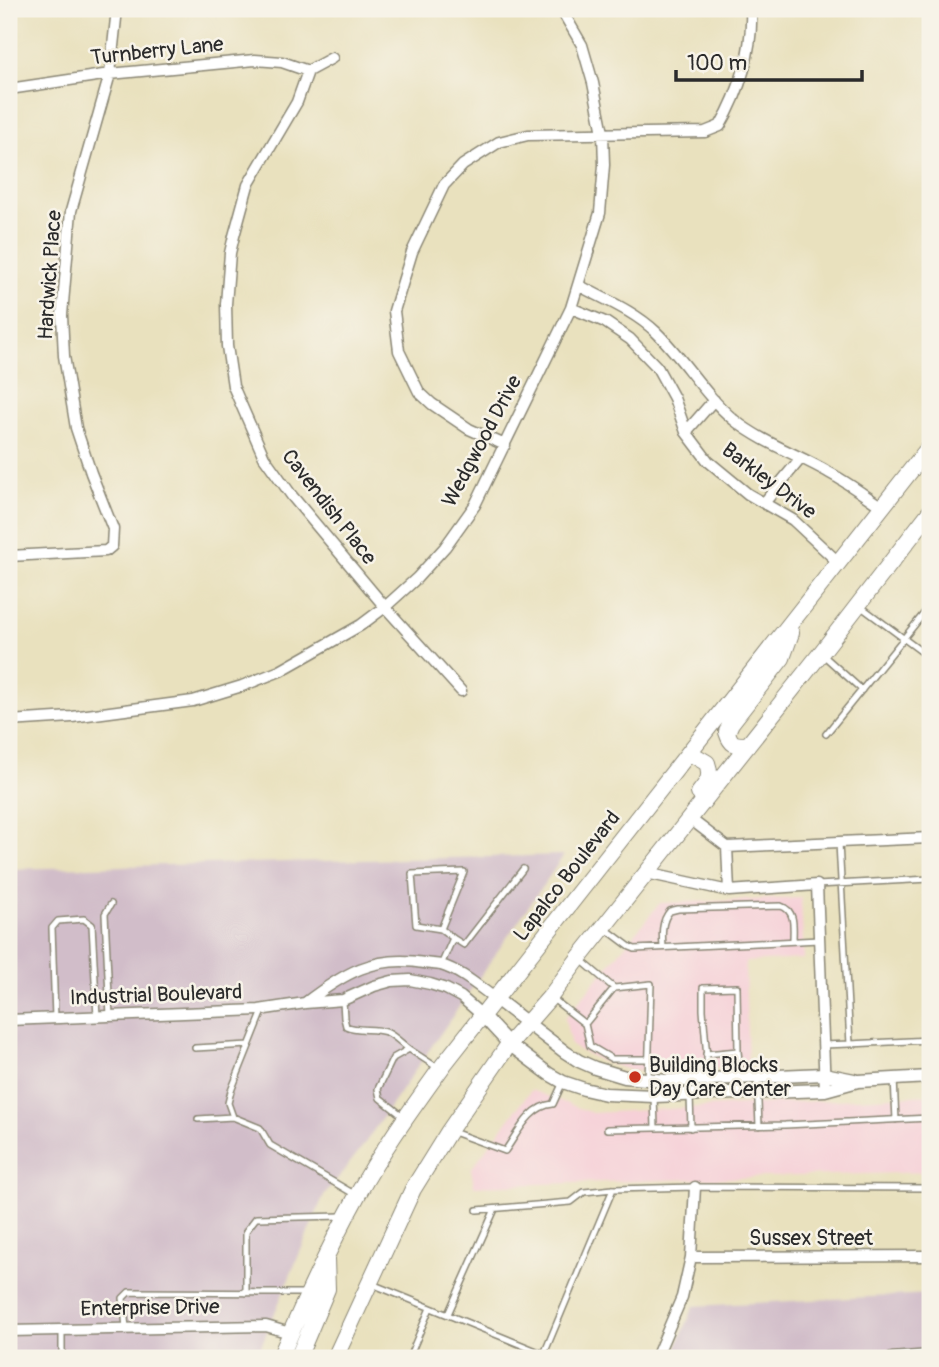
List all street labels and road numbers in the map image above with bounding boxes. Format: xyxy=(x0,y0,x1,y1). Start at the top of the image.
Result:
street label: Turnberry Lane xyxy=(89,31,225,71)
street label: Hardwick Place xyxy=(32,209,68,341)
street label: Wedgwood Drive xyxy=(436,370,528,512)
street label: Barkley Drive xyxy=(716,437,822,526)
street label: Cavendish Place xyxy=(276,444,383,571)
street label: Lapalco Boulevard xyxy=(508,805,626,947)
street label: Industrial Boulevard xyxy=(69,978,243,1012)
street label: Sussex Street xyxy=(749,1225,874,1252)
street label: Enterprise Drive xyxy=(80,1293,220,1323)

